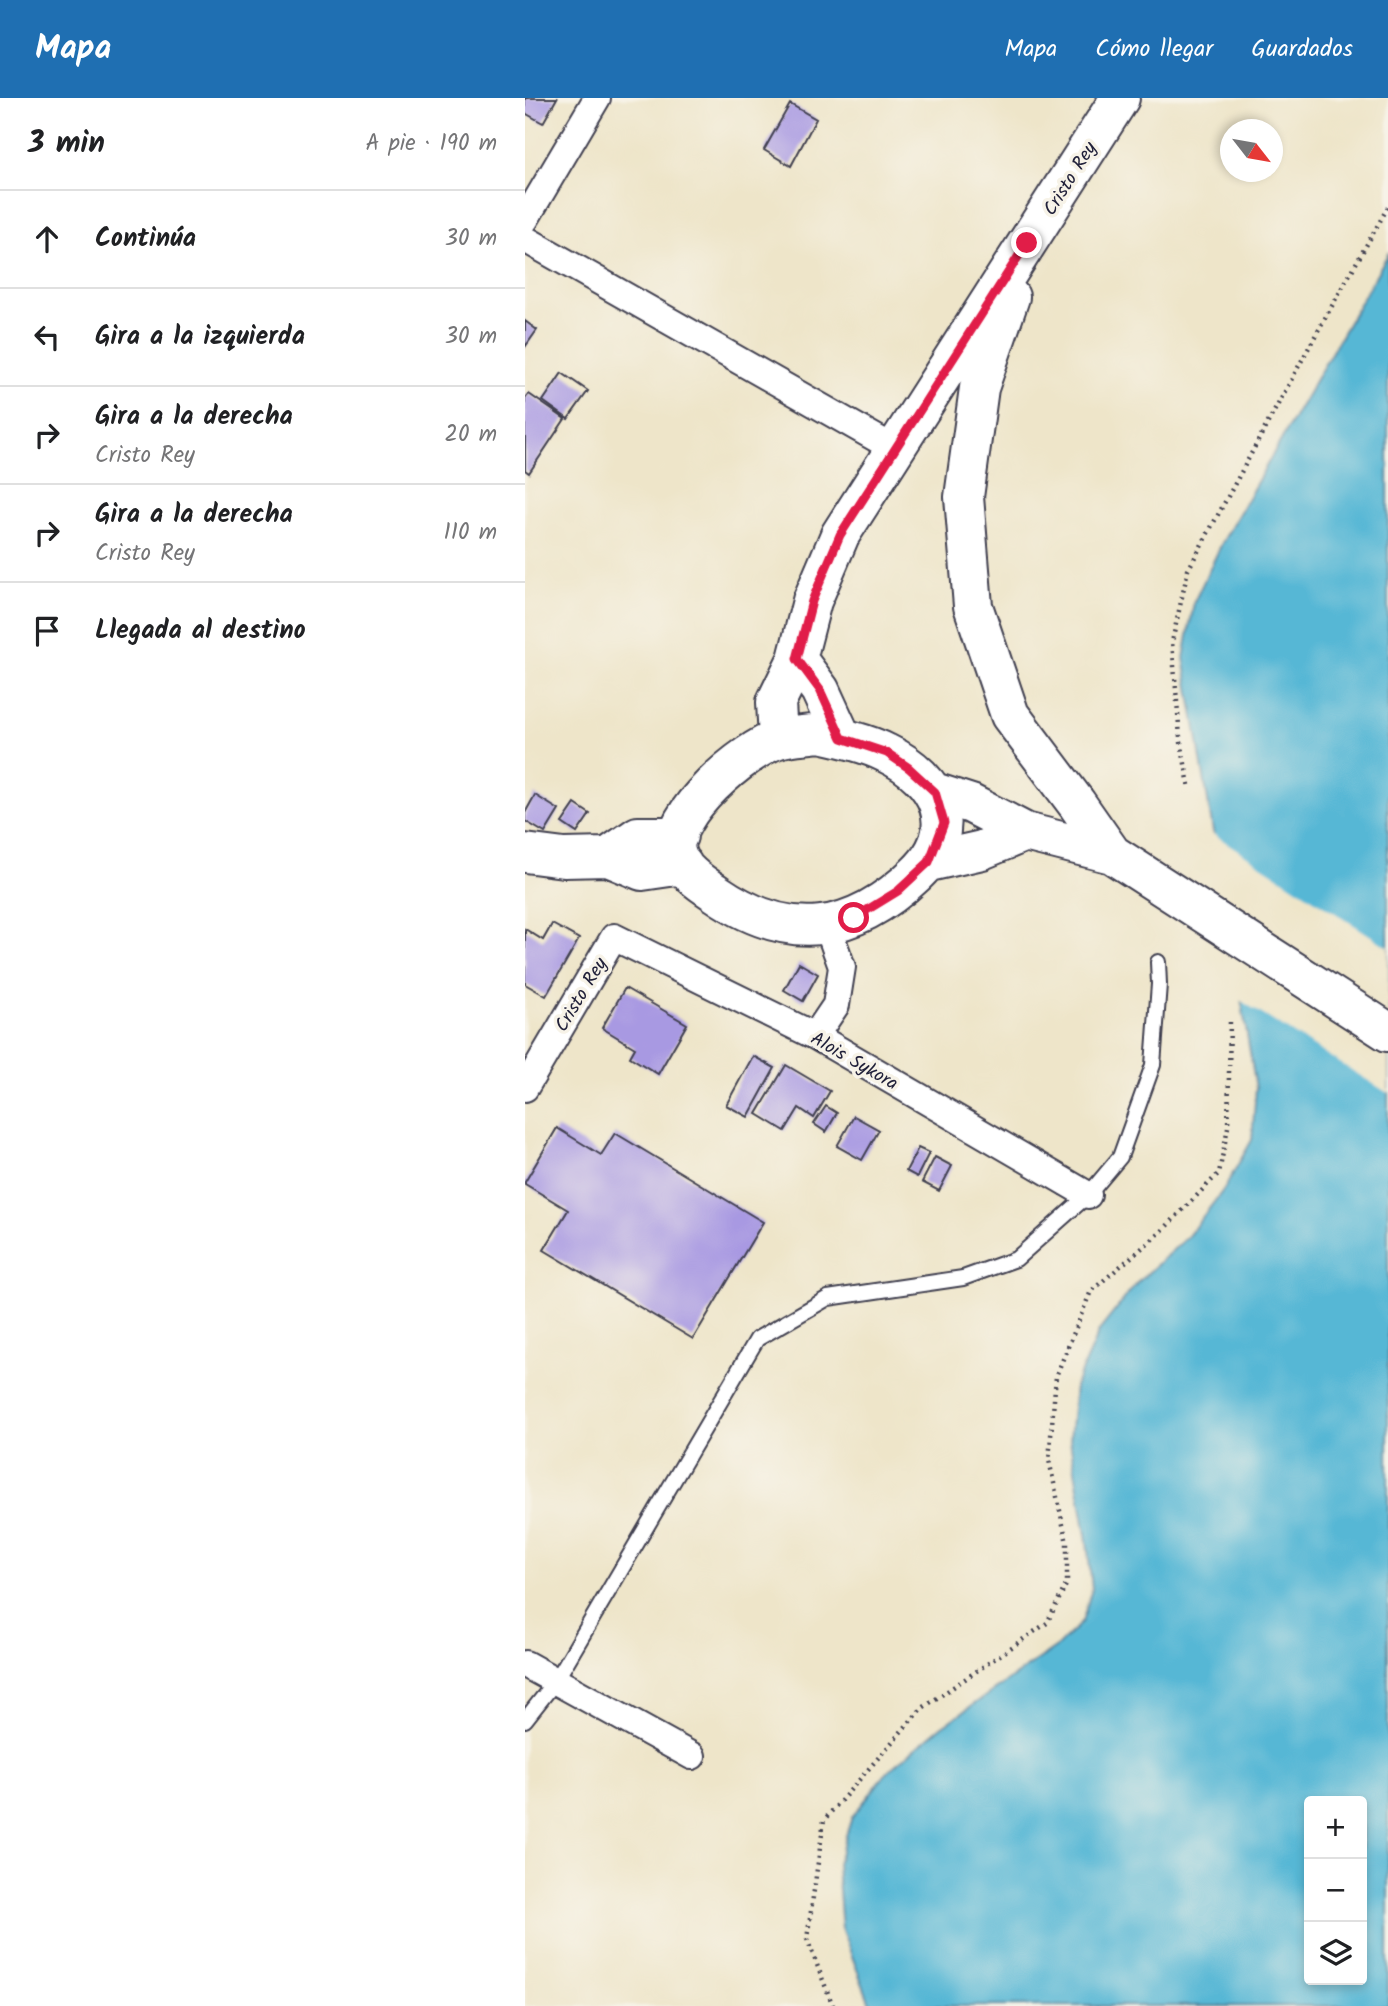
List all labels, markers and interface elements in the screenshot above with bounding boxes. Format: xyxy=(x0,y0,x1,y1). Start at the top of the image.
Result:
text: Mapa xyxy=(35,23,111,76)
text: Mapa xyxy=(1004,30,1057,69)
text: Cómo llegar xyxy=(1095,30,1213,69)
text: Guardados xyxy=(1251,30,1353,69)
north arrow xyxy=(1220,119,1283,182)
text: 3 min xyxy=(28,120,105,168)
text: A pie · 190 m xyxy=(366,126,497,162)
street label: Cristo Rey xyxy=(1036,135,1106,222)
text: Continúa xyxy=(95,218,196,260)
icon: ahead xyxy=(28,220,66,258)
text: 30 m xyxy=(445,221,497,257)
route end xyxy=(1011,227,1042,258)
text: Gira a la izquierda xyxy=(95,316,305,358)
icon: left xyxy=(28,318,66,356)
text: 30 m xyxy=(445,319,497,355)
text: Gira a la derecha xyxy=(95,396,293,438)
icon: right xyxy=(28,416,66,454)
text: 20 m xyxy=(445,417,497,453)
text: Cristo Rey xyxy=(95,438,195,474)
text: Gira a la derecha xyxy=(95,494,293,536)
icon: right xyxy=(28,514,66,552)
text: 110 m xyxy=(444,515,497,551)
text: Cristo Rey xyxy=(95,536,195,572)
text: Llegada al destino xyxy=(95,610,306,652)
icon: arrive xyxy=(28,612,66,650)
route start xyxy=(838,902,869,933)
street label: Cristo Rey xyxy=(548,951,616,1038)
street label: Alois Sykora xyxy=(805,1025,903,1099)
map controls xyxy=(1304,1796,1367,1985)
button: + xyxy=(1304,1796,1367,1859)
button: − xyxy=(1304,1859,1367,1922)
button: layers xyxy=(1304,1922,1367,1985)

